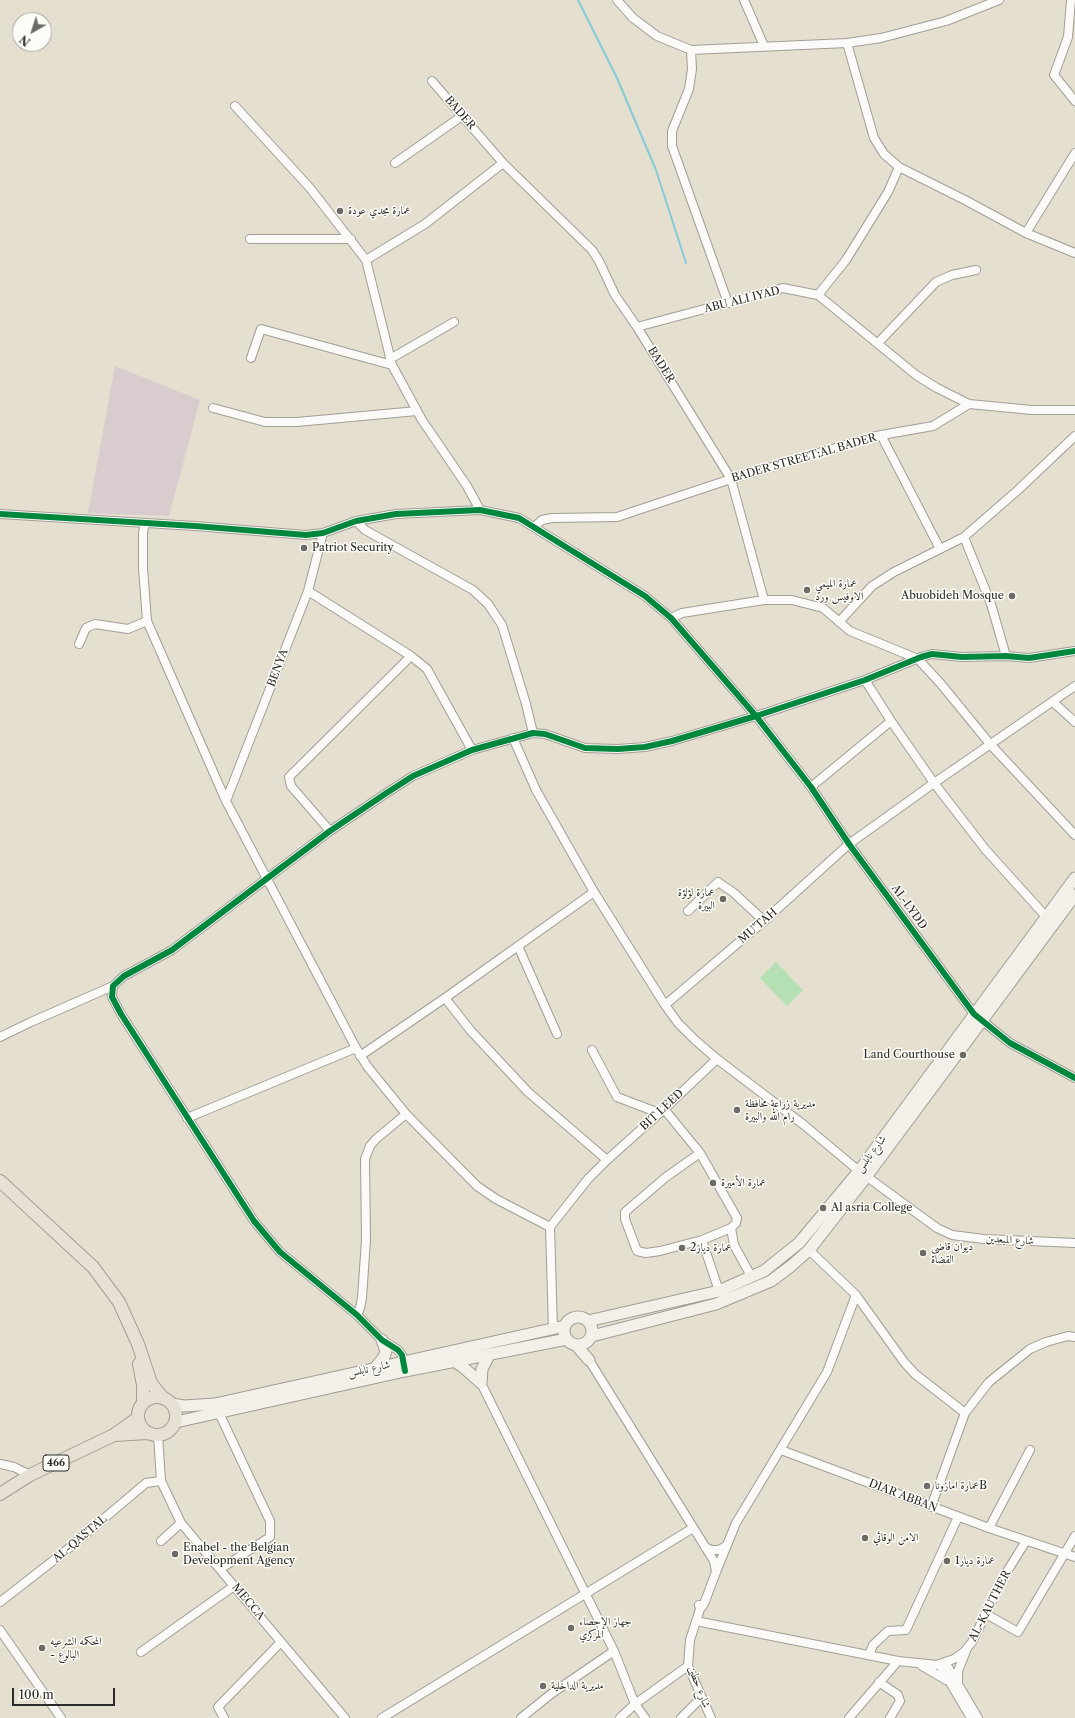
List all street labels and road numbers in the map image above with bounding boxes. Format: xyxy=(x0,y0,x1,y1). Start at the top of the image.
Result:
street label: BADER xyxy=(442,94,478,132)
street label: ABU ALI IYAD xyxy=(703,284,781,316)
street label: BADER xyxy=(645,345,677,385)
street label: BADER STREET;AL BADER xyxy=(730,431,878,485)
street label: BENYA xyxy=(265,647,291,689)
street label: AL-LYDD xyxy=(888,882,930,932)
street label: MU'TAH xyxy=(736,906,780,946)
street label: BIT LEED xyxy=(638,1087,686,1133)
street label: شارع نابلس xyxy=(853,1133,889,1175)
street label: شارع المبعدين xyxy=(986,1232,1034,1248)
street label: شارع نابلس xyxy=(347,1358,391,1380)
road number: 466 xyxy=(43,1455,69,1471)
street label: DIAR ABBAN xyxy=(867,1477,939,1515)
street label: AL-QASTAL xyxy=(50,1513,110,1565)
street label: AL-KAUTHER xyxy=(966,1568,1014,1644)
street label: MECCA xyxy=(229,1581,267,1623)
street label: شارع حطين xyxy=(685,1664,713,1710)

